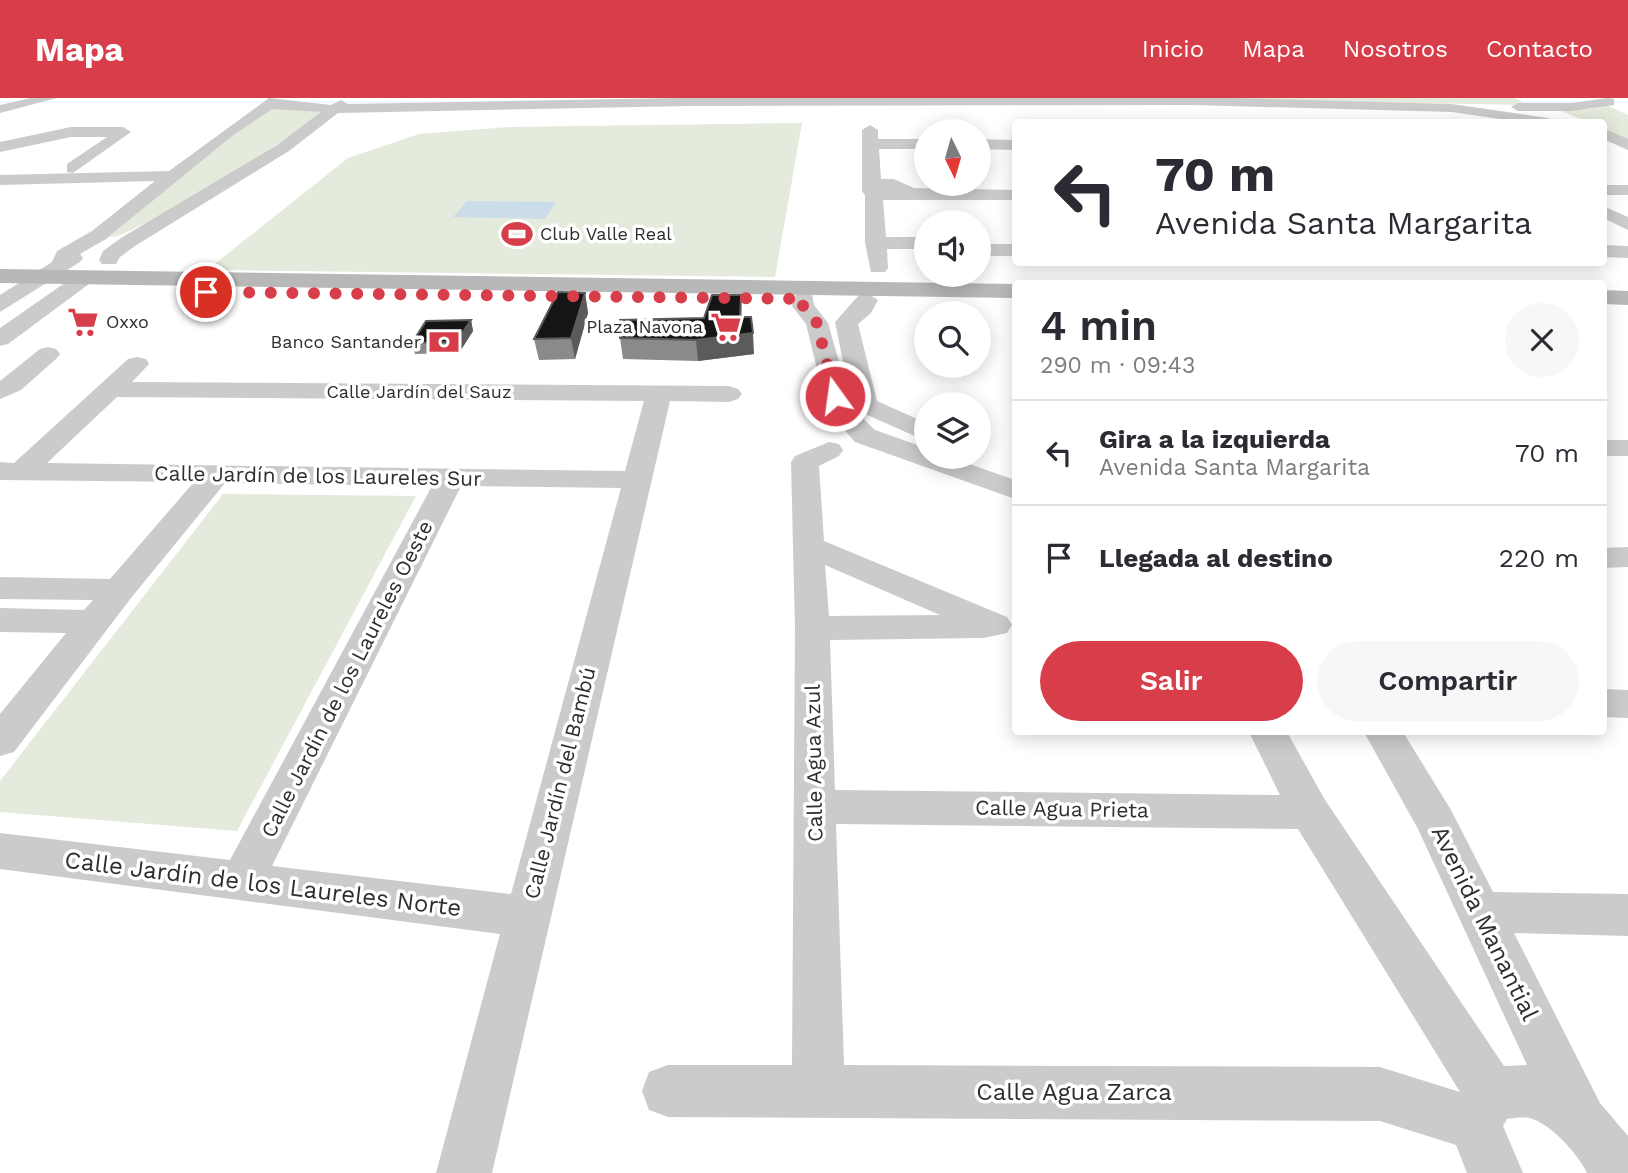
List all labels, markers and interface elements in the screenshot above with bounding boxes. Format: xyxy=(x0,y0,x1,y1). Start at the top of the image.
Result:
text: Mapa xyxy=(35,30,124,69)
text: Inicio xyxy=(1142,35,1204,63)
text: Mapa xyxy=(1242,35,1305,63)
text: Nosotros xyxy=(1343,35,1448,63)
text: Contacto xyxy=(1486,35,1593,63)
north arrow xyxy=(914,119,990,196)
map controls xyxy=(914,119,991,469)
text: 70 m xyxy=(1155,145,1275,203)
icon: left xyxy=(1040,147,1131,238)
text: Avenida Santa Margarita xyxy=(1155,204,1532,242)
button: sound xyxy=(914,210,991,287)
sports icon: Club Valle Real xyxy=(500,217,534,251)
place label: Club Valle Real xyxy=(540,223,672,244)
pin xyxy=(176,262,236,322)
icon: arrive xyxy=(187,273,225,311)
button: search xyxy=(914,301,991,378)
text: 4 min xyxy=(1040,301,1157,350)
button: close xyxy=(1505,303,1579,377)
supermarket icon: Oxxo xyxy=(66,305,100,339)
supermarket icon: Plaza Navona xyxy=(709,310,743,344)
place label: Oxxo xyxy=(106,311,149,332)
place label: Plaza Navona xyxy=(586,316,703,337)
bank icon: Banco Santander xyxy=(427,325,461,359)
place label: Banco Santander xyxy=(270,331,421,352)
text: 290 m · 09:43 xyxy=(1040,352,1195,379)
position arrow xyxy=(798,359,872,433)
street label: Calle Jardín del Sauz xyxy=(326,381,512,402)
button: layers xyxy=(914,392,991,469)
text: Gira a la izquierda xyxy=(1099,424,1330,454)
icon: left xyxy=(1040,434,1078,472)
text: 70 m xyxy=(1515,438,1579,468)
text: Avenida Santa Margarita xyxy=(1099,454,1370,481)
street label: Calle Jardín de los Laureles Sur xyxy=(154,460,482,491)
street label: Calle Jardín de los Laureles Oeste xyxy=(255,516,438,841)
icon: arrive xyxy=(1040,539,1078,577)
text: Llegada al destino xyxy=(1099,543,1333,573)
text: 220 m xyxy=(1499,543,1579,573)
button: Salir xyxy=(1040,641,1303,721)
button: Compartir xyxy=(1317,641,1579,721)
street label: Calle Jardín del Bambú xyxy=(519,664,600,902)
street label: Calle Agua Azul xyxy=(800,683,827,842)
street label: Calle Agua Prieta xyxy=(975,794,1149,823)
street label: Avenida Manantial xyxy=(1426,821,1545,1026)
street label: Calle Jardín de los Laureles Norte xyxy=(63,846,463,922)
street label: Calle Agua Zarca xyxy=(976,1078,1172,1106)

